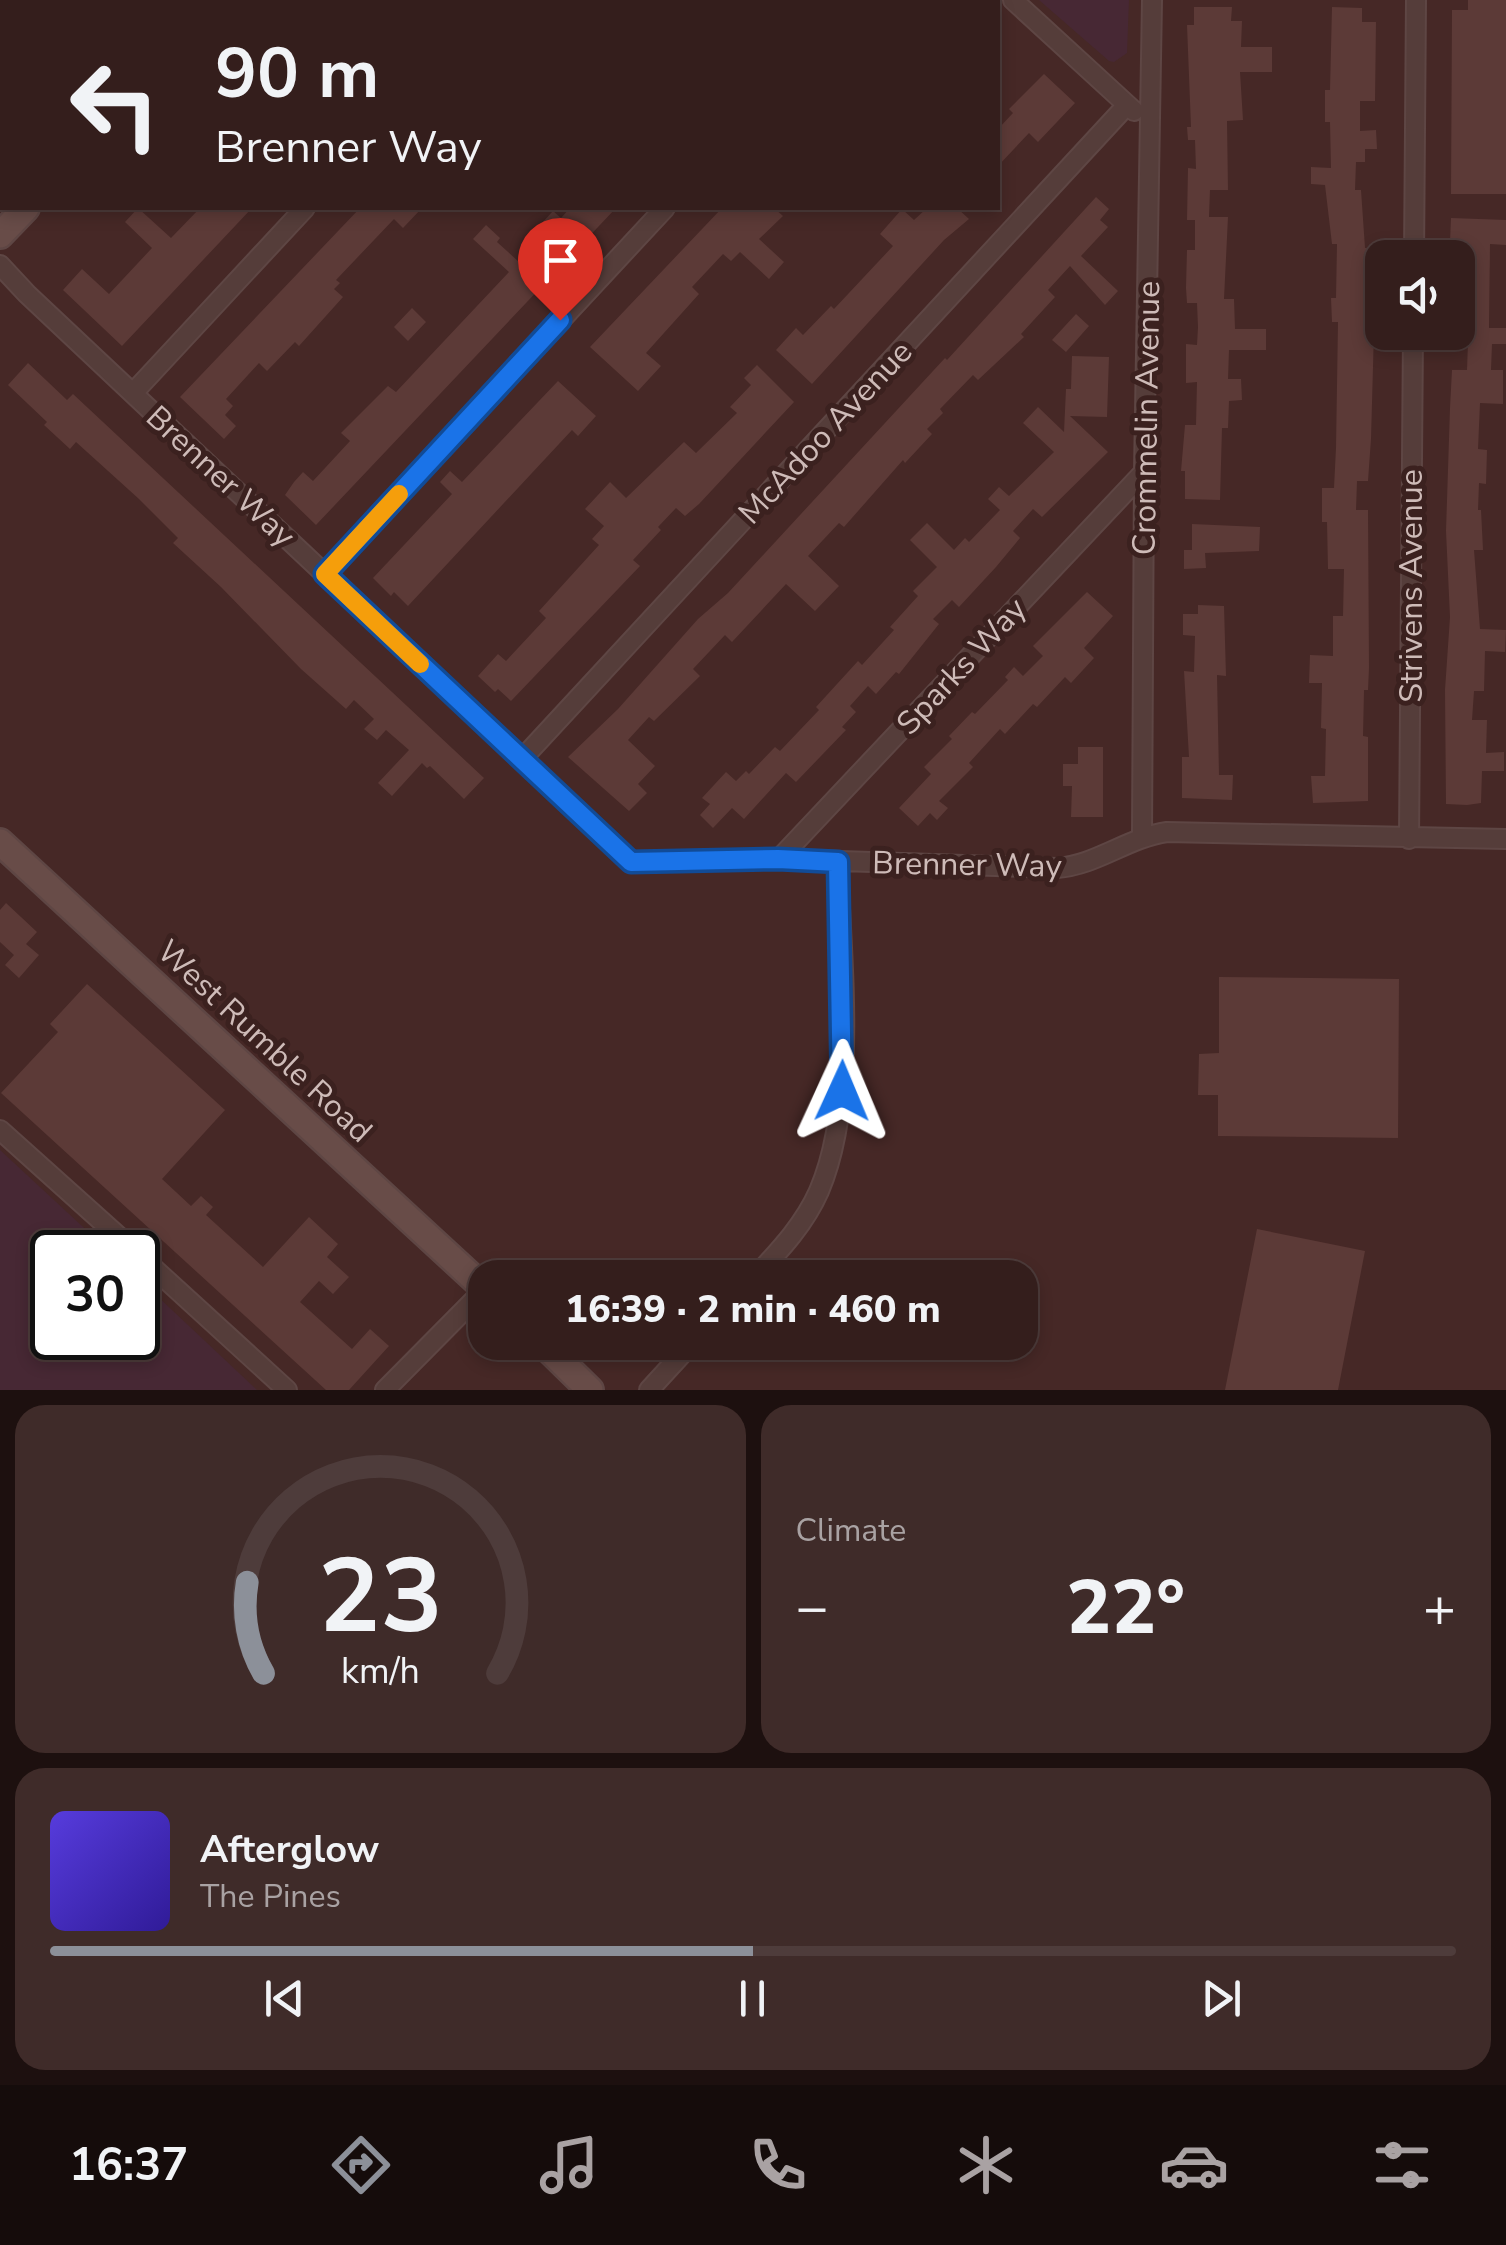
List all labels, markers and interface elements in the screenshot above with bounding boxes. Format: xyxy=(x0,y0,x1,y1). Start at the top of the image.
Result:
text: 90 m xyxy=(215,26,379,122)
icon: left xyxy=(50,40,180,170)
text: Brenner Way xyxy=(215,117,482,178)
pin xyxy=(518,218,603,321)
icon: arrive xyxy=(533,233,588,288)
map controls xyxy=(1365,240,1475,350)
button: sound xyxy=(1365,240,1475,350)
street label: Crommelin Avenue xyxy=(1123,280,1170,556)
street label: McAdoo Avenue xyxy=(729,331,922,534)
street label: Brenner Way xyxy=(137,396,305,557)
street label: Strivens Avenue xyxy=(1390,469,1433,703)
street label: Sparks Way xyxy=(887,588,1036,744)
street label: Brenner Way xyxy=(872,841,1063,888)
street label: West Rumble Road xyxy=(148,930,382,1152)
position arrow xyxy=(790,1039,894,1143)
speed limit sign: 30 xyxy=(30,1230,160,1360)
text: 16:39 · 2 min · 460 m xyxy=(565,1284,941,1335)
text: Climate xyxy=(796,1509,906,1552)
text: 23 xyxy=(318,1526,443,1668)
text: 22° xyxy=(1066,1557,1185,1659)
text: − xyxy=(796,1570,829,1645)
text: + xyxy=(1423,1570,1456,1645)
text: km/h xyxy=(341,1647,420,1696)
text: Afterglow xyxy=(200,1824,379,1875)
text: The Pines xyxy=(200,1875,341,1918)
icon: previous xyxy=(257,1971,312,2026)
icon: pause xyxy=(725,1971,780,2026)
icon: next xyxy=(1194,1971,1249,2026)
icon: directions xyxy=(326,2130,396,2200)
icon: music xyxy=(534,2130,604,2200)
icon: phone xyxy=(743,2130,813,2200)
icon: climate xyxy=(951,2130,1021,2200)
icon: car xyxy=(1159,2130,1229,2200)
icon: filters xyxy=(1367,2130,1437,2200)
text: 16:37 xyxy=(69,2135,188,2196)

